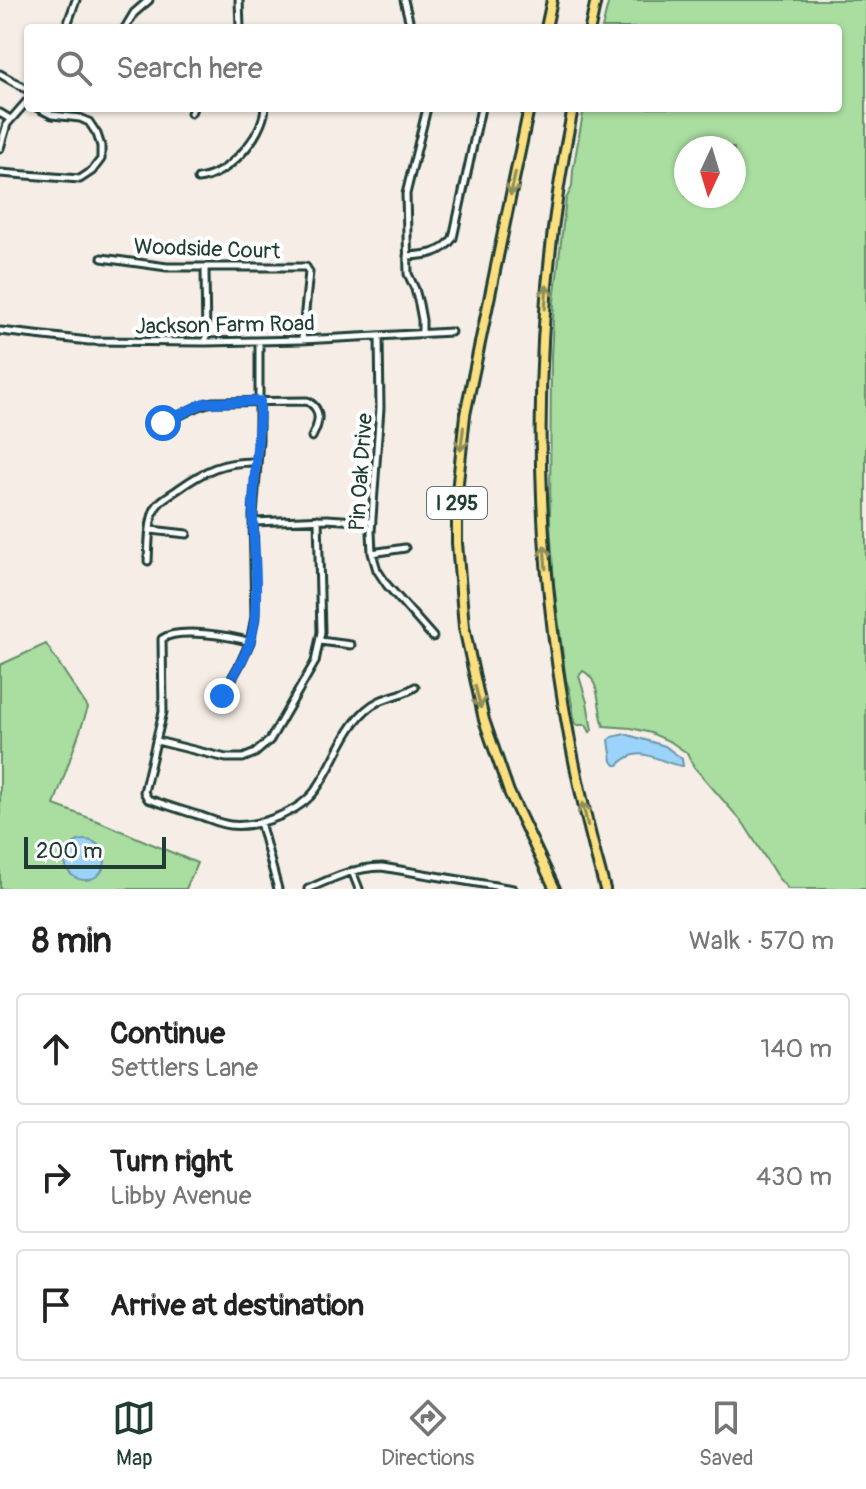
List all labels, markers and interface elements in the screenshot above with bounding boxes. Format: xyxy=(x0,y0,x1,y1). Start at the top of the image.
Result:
search box xyxy=(24,24,842,112)
icon: search xyxy=(52,46,96,90)
text: Search here xyxy=(116,50,263,87)
north arrow xyxy=(674,136,746,208)
one-way arrow xyxy=(505,171,520,197)
street label: Woodside Court xyxy=(133,232,281,266)
one-way arrow xyxy=(539,284,554,311)
street label: Jackson Farm Road xyxy=(135,309,315,341)
route start xyxy=(145,405,181,441)
street label: Pin Oak Drive xyxy=(343,412,379,532)
one-way arrow xyxy=(454,426,469,451)
road number: I 295 xyxy=(427,487,487,519)
one-way arrow xyxy=(537,544,552,571)
route end xyxy=(204,678,240,714)
one-way arrow xyxy=(472,684,487,709)
one-way arrow xyxy=(577,801,592,827)
scale bar xyxy=(24,833,166,869)
text: 200 m xyxy=(36,837,103,865)
text: 8 min xyxy=(32,920,112,963)
text: Walk · 570 m xyxy=(689,925,834,957)
text: Continue xyxy=(110,1015,225,1052)
icon: ahead xyxy=(34,1027,78,1071)
text: 140 m xyxy=(760,1033,832,1065)
text: Settlers Lane xyxy=(110,1052,258,1084)
text: Turn right xyxy=(110,1143,233,1180)
icon: right xyxy=(34,1155,78,1199)
text: 430 m xyxy=(756,1161,832,1193)
text: Libby Avenue xyxy=(110,1180,252,1212)
icon: arrive xyxy=(34,1283,78,1327)
text: Arrive at destination xyxy=(110,1287,364,1324)
tab: Map xyxy=(112,1396,156,1472)
tab: Directions xyxy=(381,1396,474,1472)
tab: Saved xyxy=(699,1396,754,1472)

